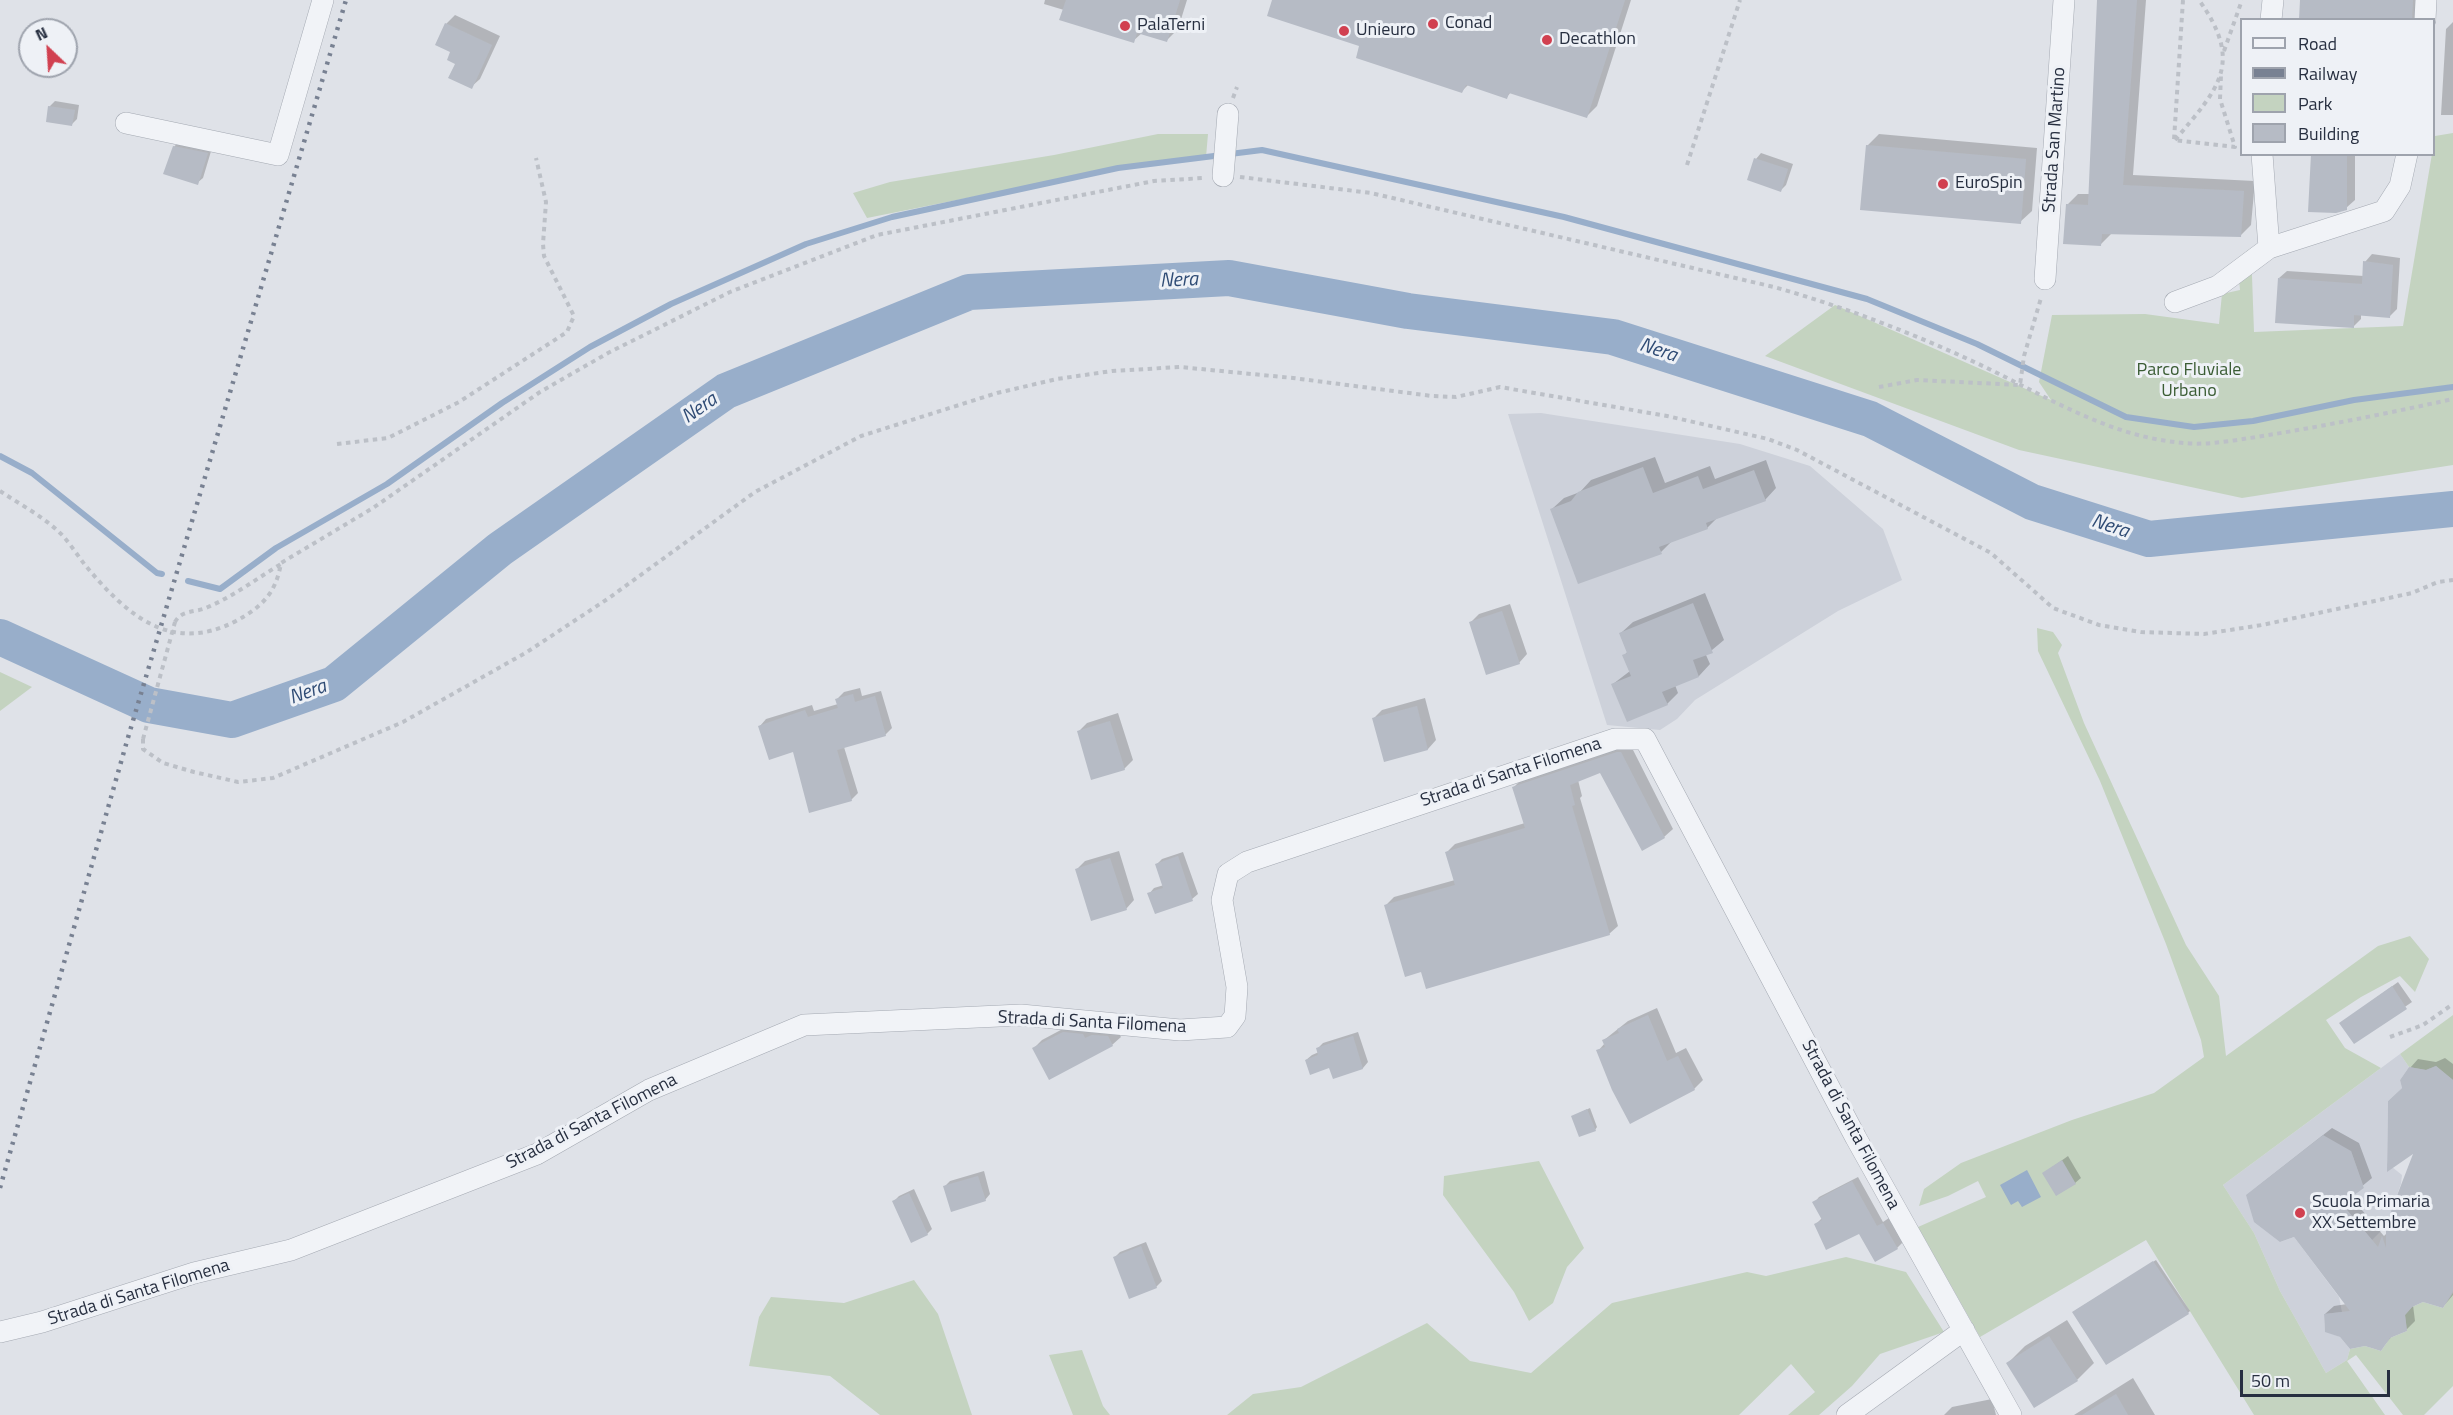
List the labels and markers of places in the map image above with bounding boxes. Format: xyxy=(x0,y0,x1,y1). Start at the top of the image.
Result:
place label: Conad xyxy=(1445,13,1492,35)
place label: PalaTerni xyxy=(1137,15,1205,37)
marker: Conad xyxy=(1426,17,1440,31)
marker: PalaTerni xyxy=(1118,19,1132,33)
place label: Unieuro xyxy=(1356,20,1415,42)
marker: Unieuro xyxy=(1337,24,1351,38)
place label: Decathlon xyxy=(1559,29,1636,51)
marker: Decathlon xyxy=(1540,33,1554,47)
place label: EuroSpin xyxy=(1955,173,2023,195)
marker: EuroSpin xyxy=(1936,177,1950,191)
place label: Scuola Primaria XX Settembre xyxy=(2312,1192,2430,1234)
marker: Scuola Primaria XX Settembre xyxy=(2293,1206,2307,1220)

